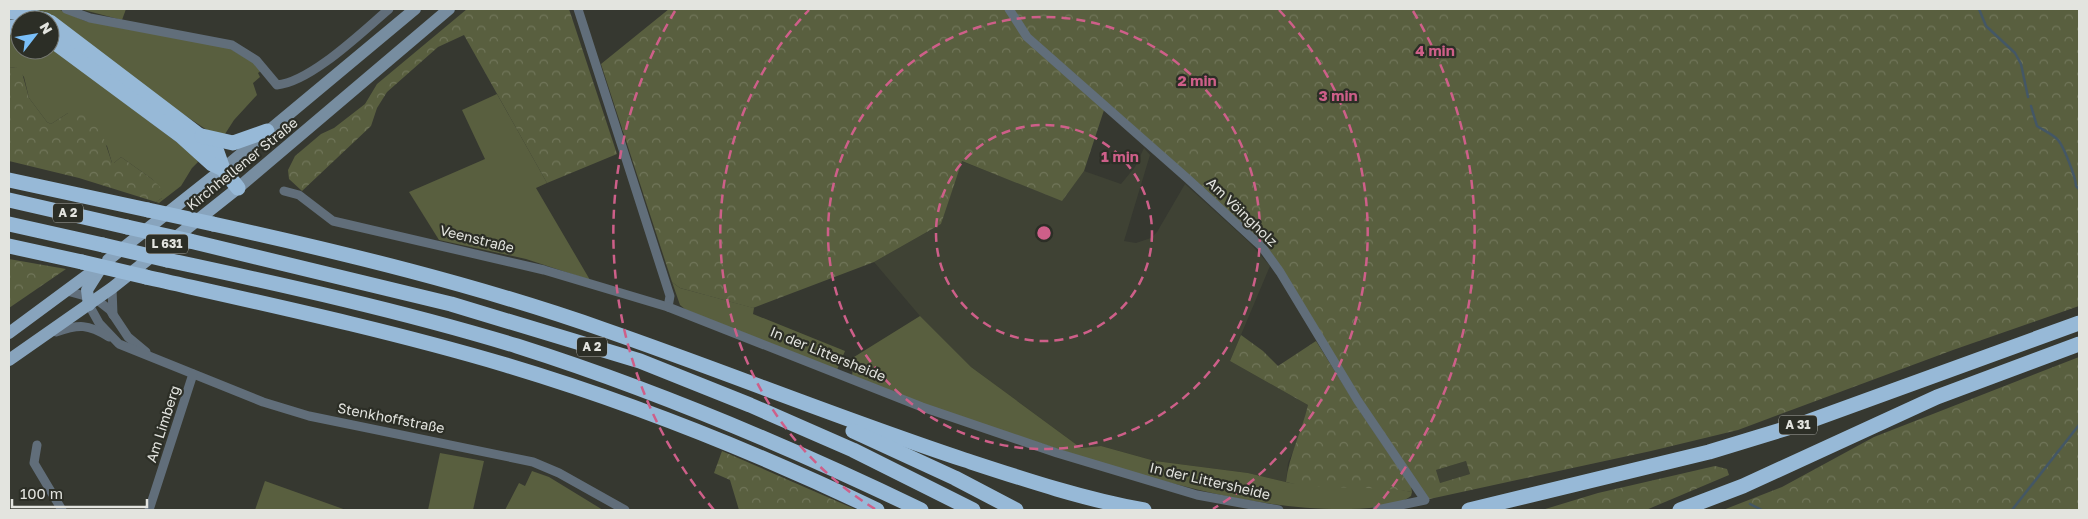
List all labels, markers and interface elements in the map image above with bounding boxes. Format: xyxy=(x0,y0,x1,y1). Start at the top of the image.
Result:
north arrow xyxy=(10,10,60,60)
text: N xyxy=(37,19,57,37)
text: 4 min xyxy=(1415,41,1455,59)
text: 2 min xyxy=(1177,71,1217,89)
text: 3 min xyxy=(1318,86,1358,104)
street label: Kirchhellener Straße xyxy=(183,114,301,214)
text: 1 min xyxy=(1101,147,1139,165)
street label: Am Vöingholz xyxy=(1203,174,1281,250)
road number: A 2 xyxy=(53,204,83,222)
street label: Veenstraße xyxy=(438,221,516,256)
centre of rings xyxy=(1035,224,1053,242)
road number: L 631 xyxy=(146,234,188,253)
street label: In der Littersheide xyxy=(768,323,888,384)
road number: A 2 xyxy=(577,338,607,357)
street label: Am Limberg xyxy=(142,383,183,465)
street label: Stenkhoffstraße xyxy=(336,399,446,436)
road number: A 31 xyxy=(1779,416,1817,434)
street label: In der Littersheide xyxy=(1148,458,1272,503)
scale bar xyxy=(12,476,148,508)
text: 100 m xyxy=(20,484,63,502)

